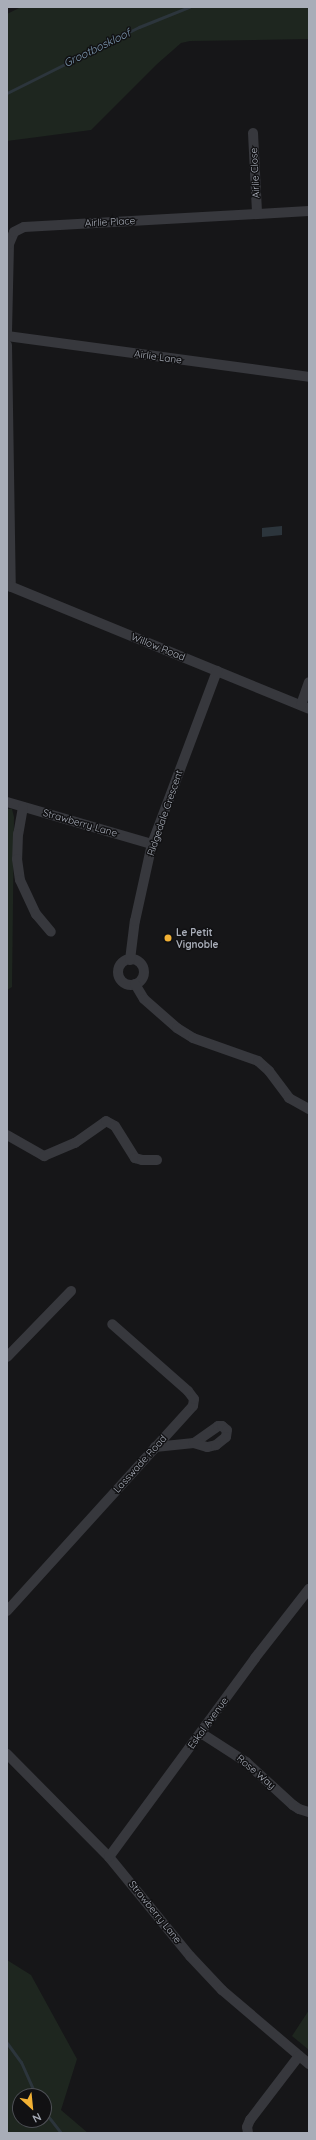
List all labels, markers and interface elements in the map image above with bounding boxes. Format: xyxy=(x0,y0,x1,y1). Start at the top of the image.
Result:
water label: Grootboskloof xyxy=(61,26,133,70)
street label: Airlie Close xyxy=(248,148,262,198)
street label: Airlie Place xyxy=(85,215,135,229)
street label: Airlie Lane xyxy=(133,348,183,366)
street label: Willow Road xyxy=(129,631,187,663)
street label: Ridgedale Crescent xyxy=(145,769,185,857)
street label: Strawberry Lane xyxy=(41,807,119,839)
place label: Le Petit Vignoble xyxy=(176,926,218,950)
marker: Le Petit Vignoble xyxy=(163,933,173,943)
street label: Lasswade Road xyxy=(111,1433,169,1495)
street label: Eskol Avenue xyxy=(185,1695,231,1751)
street label: Rose Way xyxy=(234,1752,278,1792)
street label: Strawberry Lane xyxy=(126,1878,184,1946)
north arrow xyxy=(12,2088,52,2128)
text: N xyxy=(30,2110,44,2126)

